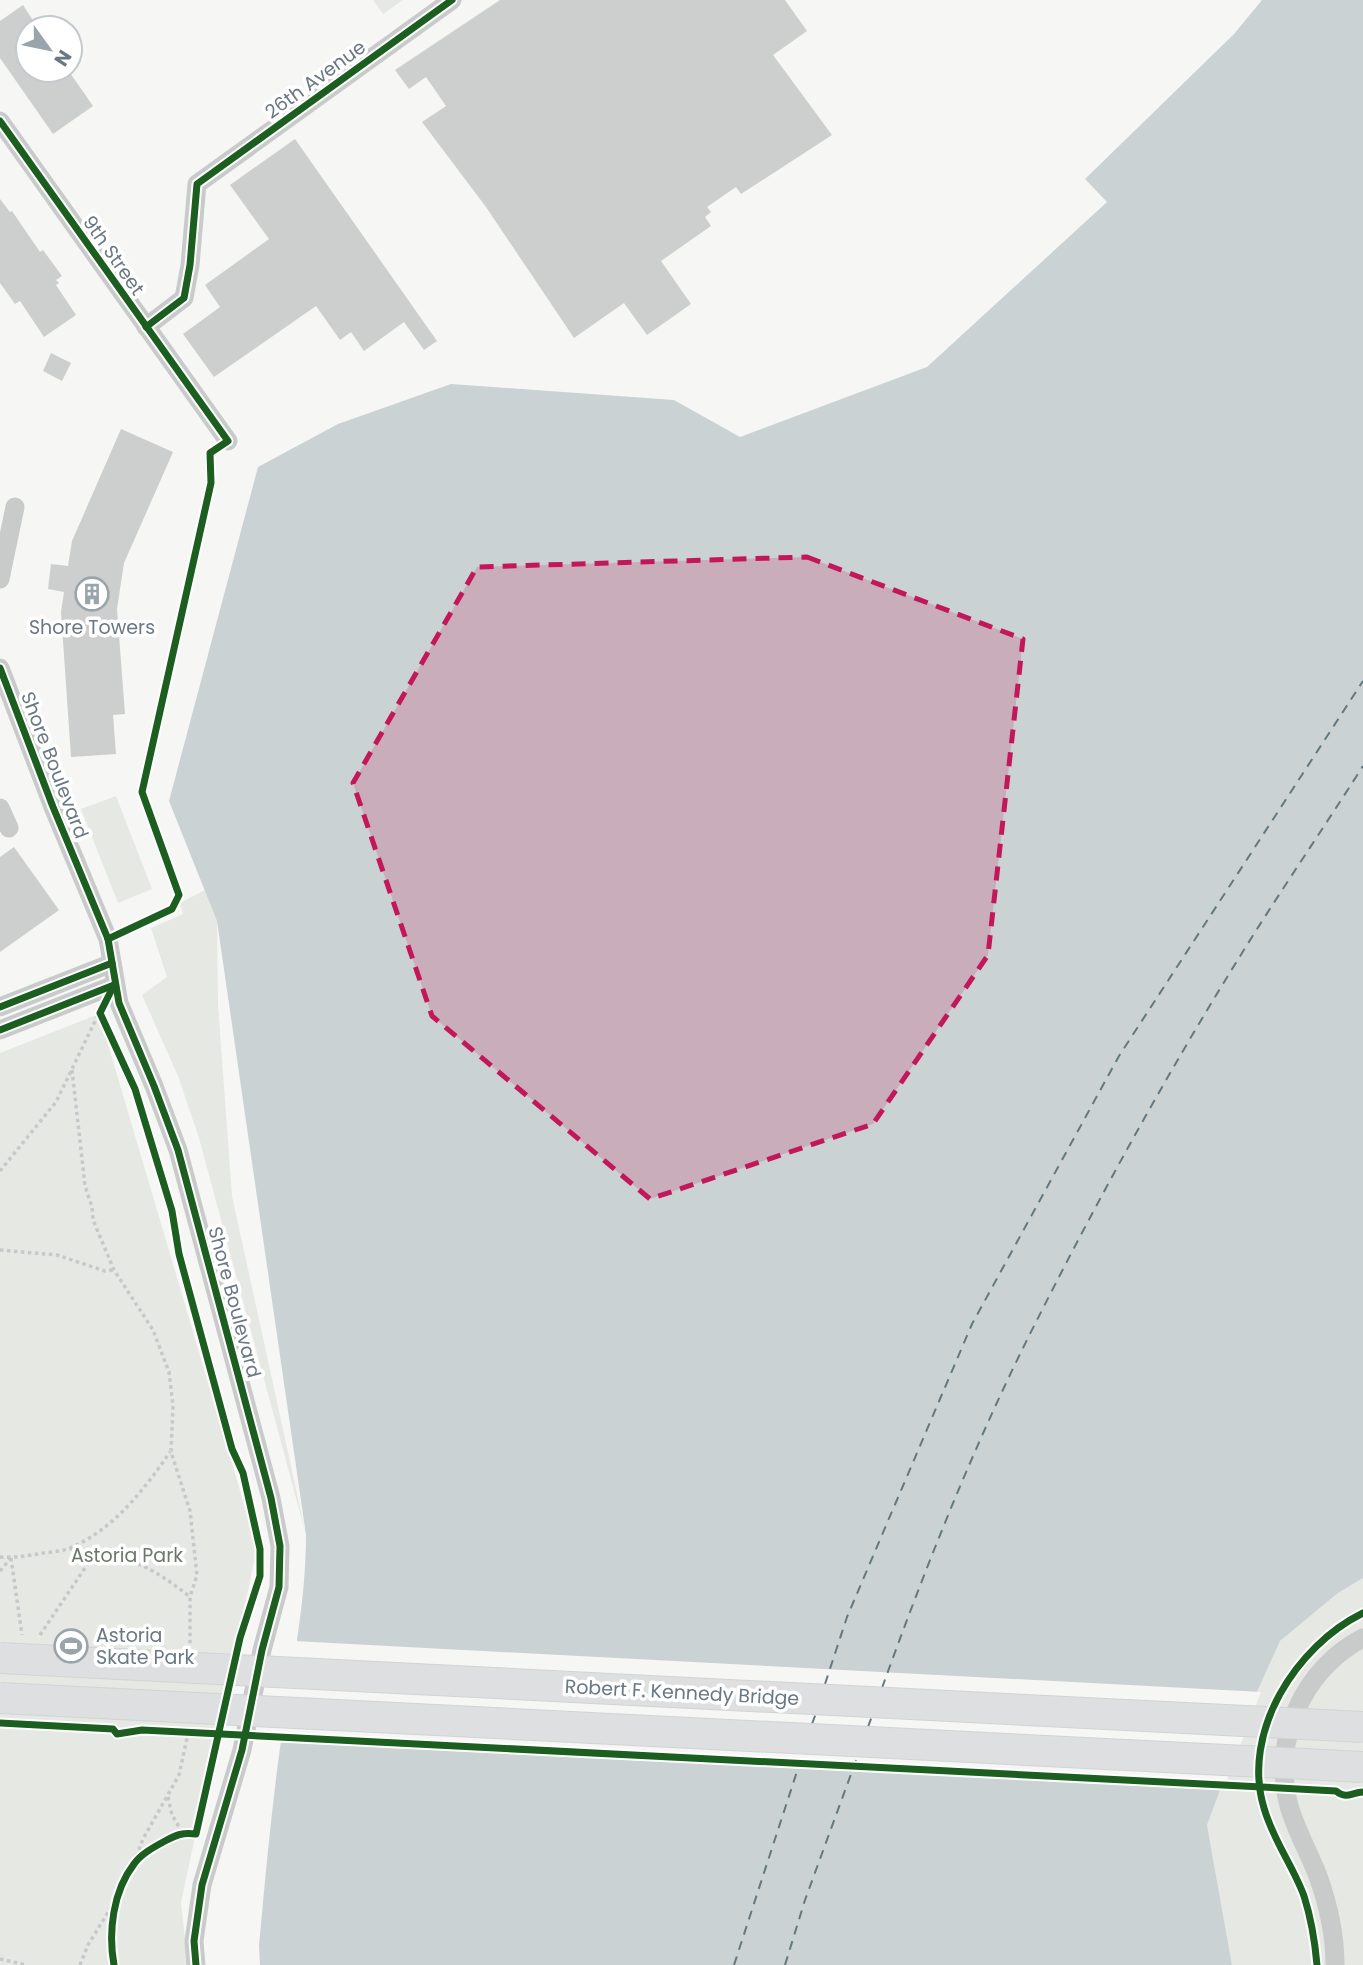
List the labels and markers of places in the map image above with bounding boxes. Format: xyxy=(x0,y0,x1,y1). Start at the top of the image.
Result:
building icon: Shore Towers xyxy=(73,575,111,613)
place label: Shore Towers xyxy=(29,614,155,641)
place label: Astoria Skate Park xyxy=(96,1622,194,1671)
sports icon: Astoria Skate Park xyxy=(52,1627,90,1665)

